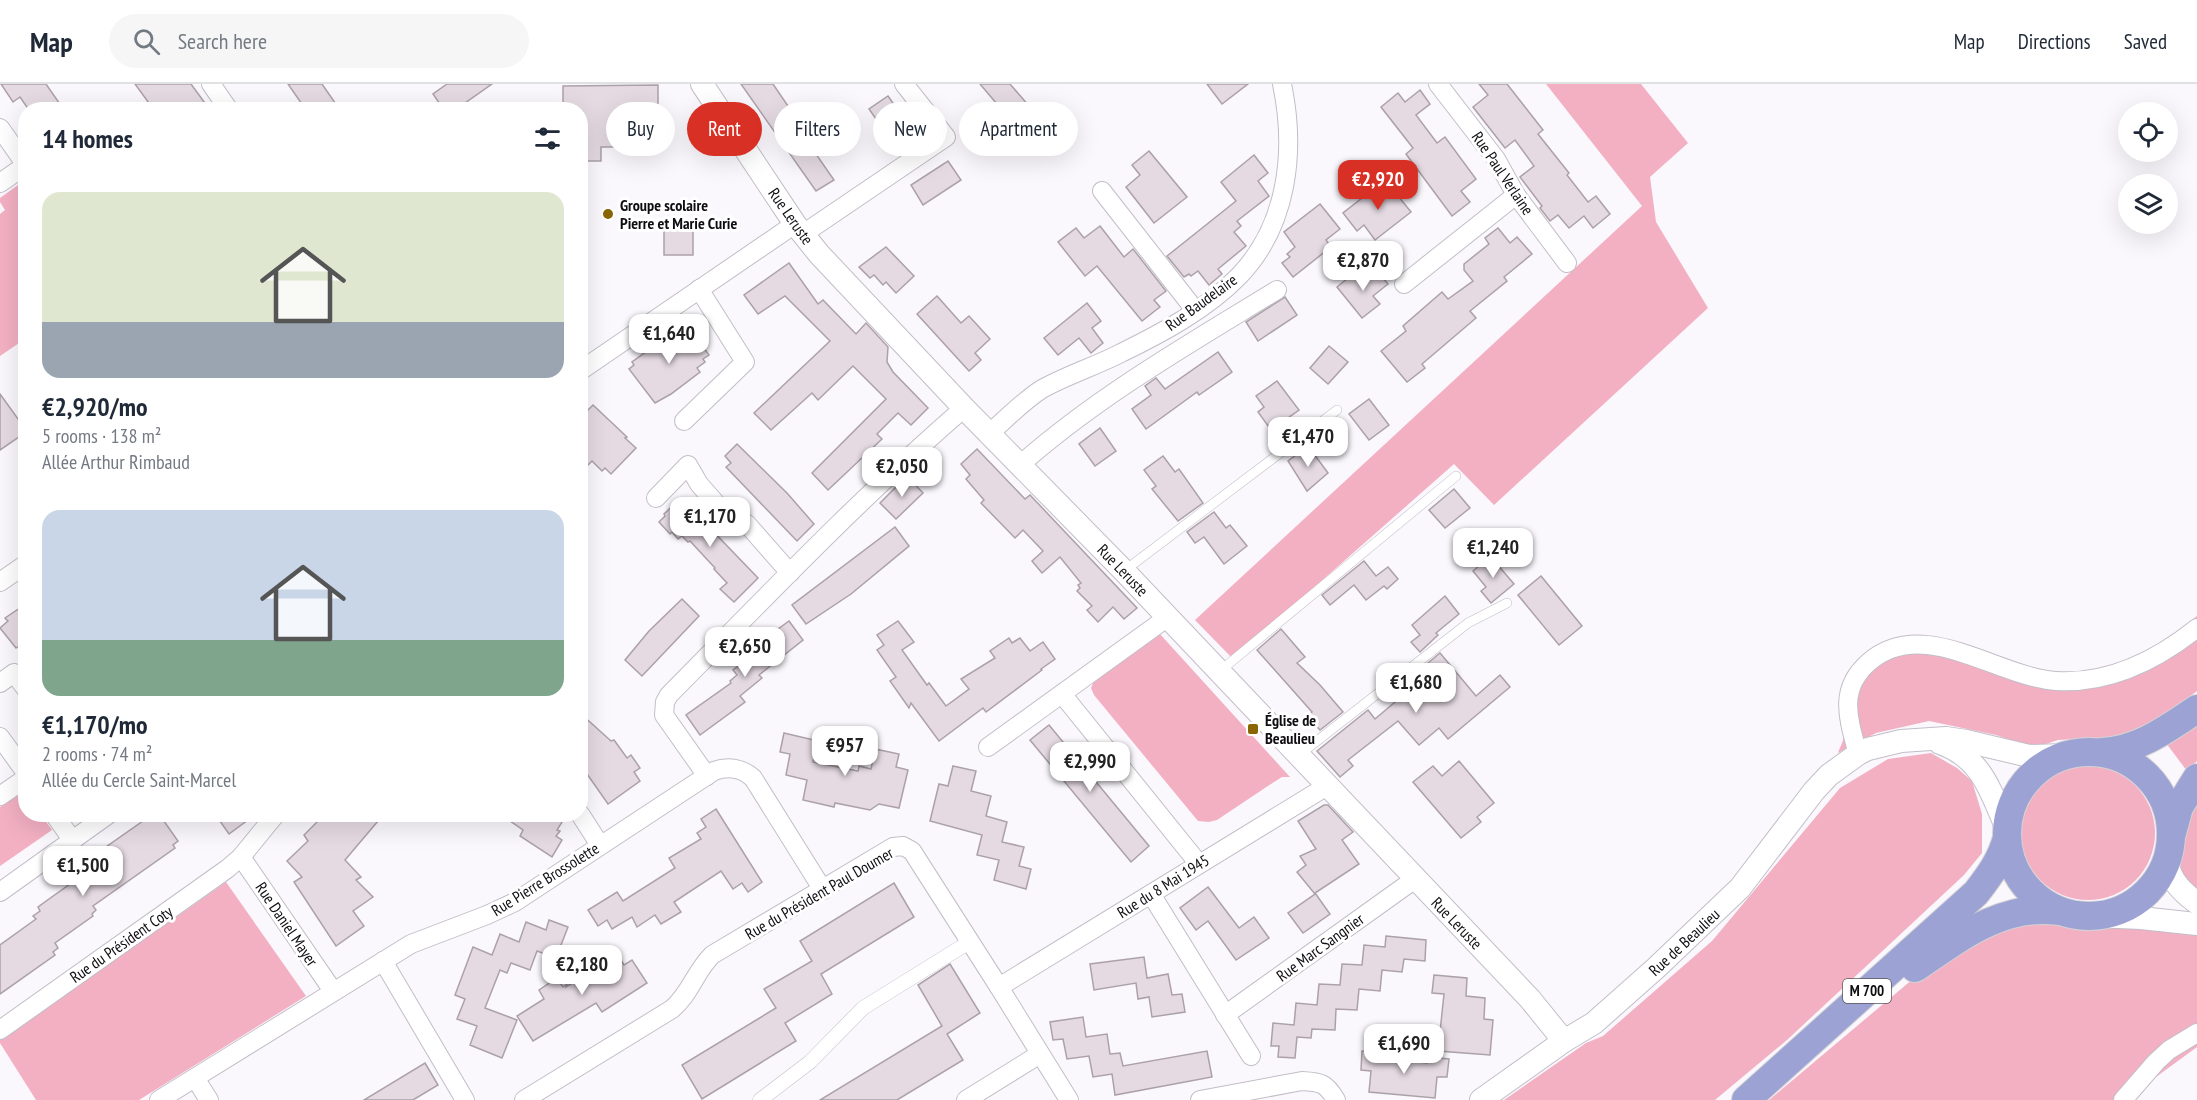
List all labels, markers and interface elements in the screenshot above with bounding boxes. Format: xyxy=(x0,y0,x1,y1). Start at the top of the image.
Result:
search box xyxy=(109,14,529,68)
text: Map xyxy=(30,23,73,60)
icon: search xyxy=(130,25,163,58)
text: Search here xyxy=(178,27,267,55)
text: Map xyxy=(1954,28,1985,55)
text: Directions xyxy=(2018,28,2091,55)
text: Saved xyxy=(2124,28,2167,55)
chip: Buy xyxy=(606,102,675,156)
chip: Rent xyxy=(687,102,762,156)
chip: Filters xyxy=(774,102,861,156)
chip: New xyxy=(873,102,947,156)
chip: Apartment xyxy=(959,102,1078,156)
map controls xyxy=(2118,102,2178,234)
button: locate xyxy=(2118,102,2178,162)
text: 14 homes xyxy=(42,122,133,155)
icon: filters xyxy=(531,122,564,155)
street label: Rue Paul Verlaine xyxy=(1468,127,1538,219)
pin: €2,920 xyxy=(1329,160,1427,211)
text: €2,920 xyxy=(1352,166,1404,192)
button: layers xyxy=(2118,174,2178,234)
street label: Rue Leruste xyxy=(764,184,818,248)
place label: Groupe scolaire Pierre et Marie Curie xyxy=(620,195,737,233)
marker: Groupe scolaire Pierre et Marie Curie xyxy=(601,207,615,221)
icon: home xyxy=(249,231,357,339)
pin: €2,870 xyxy=(1314,241,1412,292)
text: €2,870 xyxy=(1337,247,1389,273)
street label: Rue Baudelaire xyxy=(1161,269,1241,335)
pin: €1,640 xyxy=(620,314,718,365)
text: €1,640 xyxy=(643,320,695,346)
text: €2,920/mo xyxy=(42,390,148,423)
pin: €1,470 xyxy=(1259,417,1357,468)
text: 5 rooms · 138 m² xyxy=(42,423,161,449)
text: €1,470 xyxy=(1282,423,1334,449)
pin: €2,050 xyxy=(853,447,951,498)
text: Allée Arthur Rimbaud xyxy=(42,449,190,475)
text: €2,050 xyxy=(876,453,928,479)
pin: €1,170 xyxy=(661,497,759,548)
text: €1,170 xyxy=(684,503,736,529)
pin: €1,240 xyxy=(1444,528,1542,579)
text: €1,240 xyxy=(1467,534,1519,560)
street label: Rue Leruste xyxy=(1093,540,1153,600)
icon: home xyxy=(249,549,357,657)
pin: €2,650 xyxy=(696,627,794,678)
text: €2,650 xyxy=(719,633,771,659)
pin: €1,680 xyxy=(1367,663,1465,714)
text: €1,680 xyxy=(1390,669,1442,695)
text: €1,170/mo xyxy=(42,708,148,741)
place label: Église de Beaulieu xyxy=(1265,710,1316,748)
marker: Église de Beaulieu xyxy=(1246,722,1260,736)
pin: €957 xyxy=(809,726,881,777)
text: €957 xyxy=(826,732,864,758)
text: 2 rooms · 74 m² xyxy=(42,741,152,767)
pin: €2,990 xyxy=(1041,742,1139,793)
text: €2,990 xyxy=(1064,748,1116,774)
text: Allée du Cercle Saint-Marcel xyxy=(42,767,236,793)
street label: Rue Pierre Brossolette xyxy=(488,838,602,920)
street label: Rue du Président Paul Doumer xyxy=(741,842,897,944)
pin: €1,500 xyxy=(34,846,132,897)
street label: Rue du 8 Mai 1945 xyxy=(1113,850,1213,922)
text: €1,500 xyxy=(57,852,109,878)
street label: Rue Daniel Mayer xyxy=(252,878,323,970)
street label: Rue Leruste xyxy=(1427,893,1487,953)
street label: Rue du Président Coty xyxy=(66,901,176,987)
street label: Rue de Beaulieu xyxy=(1644,904,1724,980)
street label: Rue Marc Sangnier xyxy=(1272,908,1368,985)
pin: €2,180 xyxy=(533,945,631,996)
text: €2,180 xyxy=(556,951,608,977)
road number: M 700 xyxy=(1843,979,1891,1003)
pin: €1,690 xyxy=(1355,1024,1453,1075)
text: €1,690 xyxy=(1378,1030,1430,1056)

